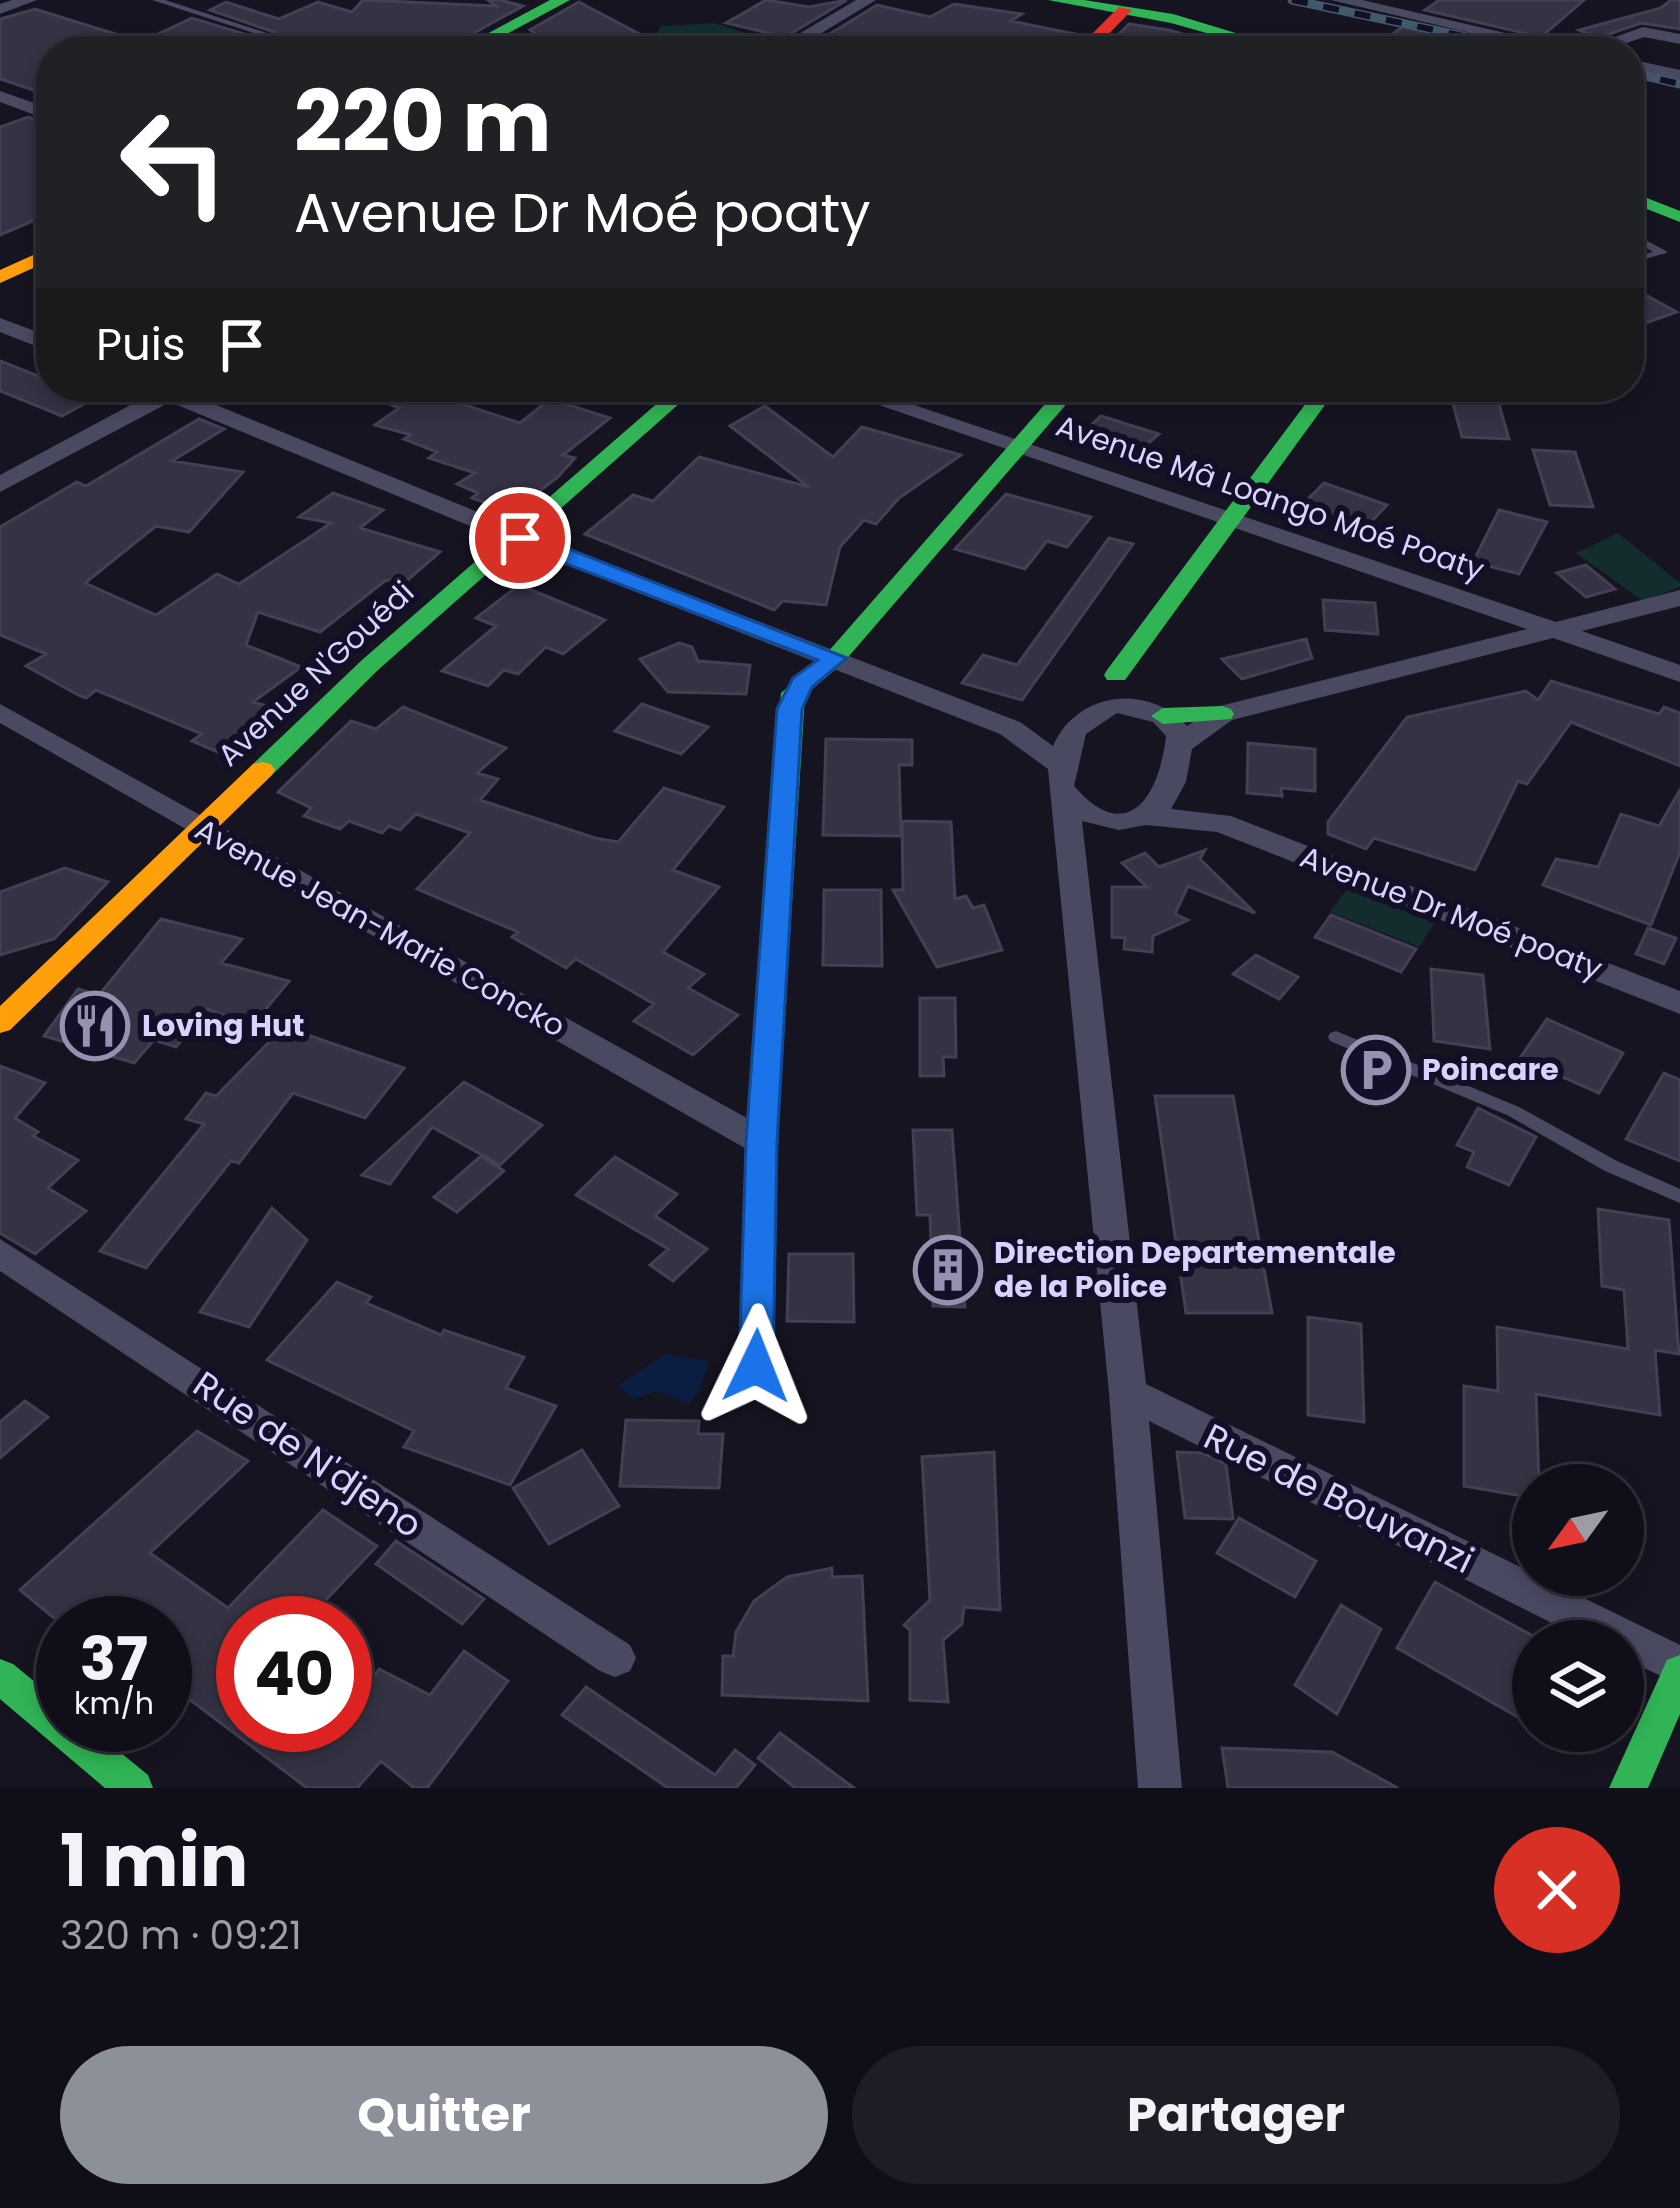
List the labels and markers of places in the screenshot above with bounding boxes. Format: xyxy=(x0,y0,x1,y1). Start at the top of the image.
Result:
pin xyxy=(469,487,571,589)
restaurant icon: Loving Hut xyxy=(60,991,130,1061)
place label: Loving Hut xyxy=(142,1004,304,1047)
parking icon: Poincare xyxy=(1341,1035,1411,1105)
place label: Poincare xyxy=(1422,1048,1559,1091)
place label: Direction Departementale de la Police xyxy=(994,1231,1396,1308)
building icon: Direction Departementale de la Police xyxy=(913,1235,983,1305)

